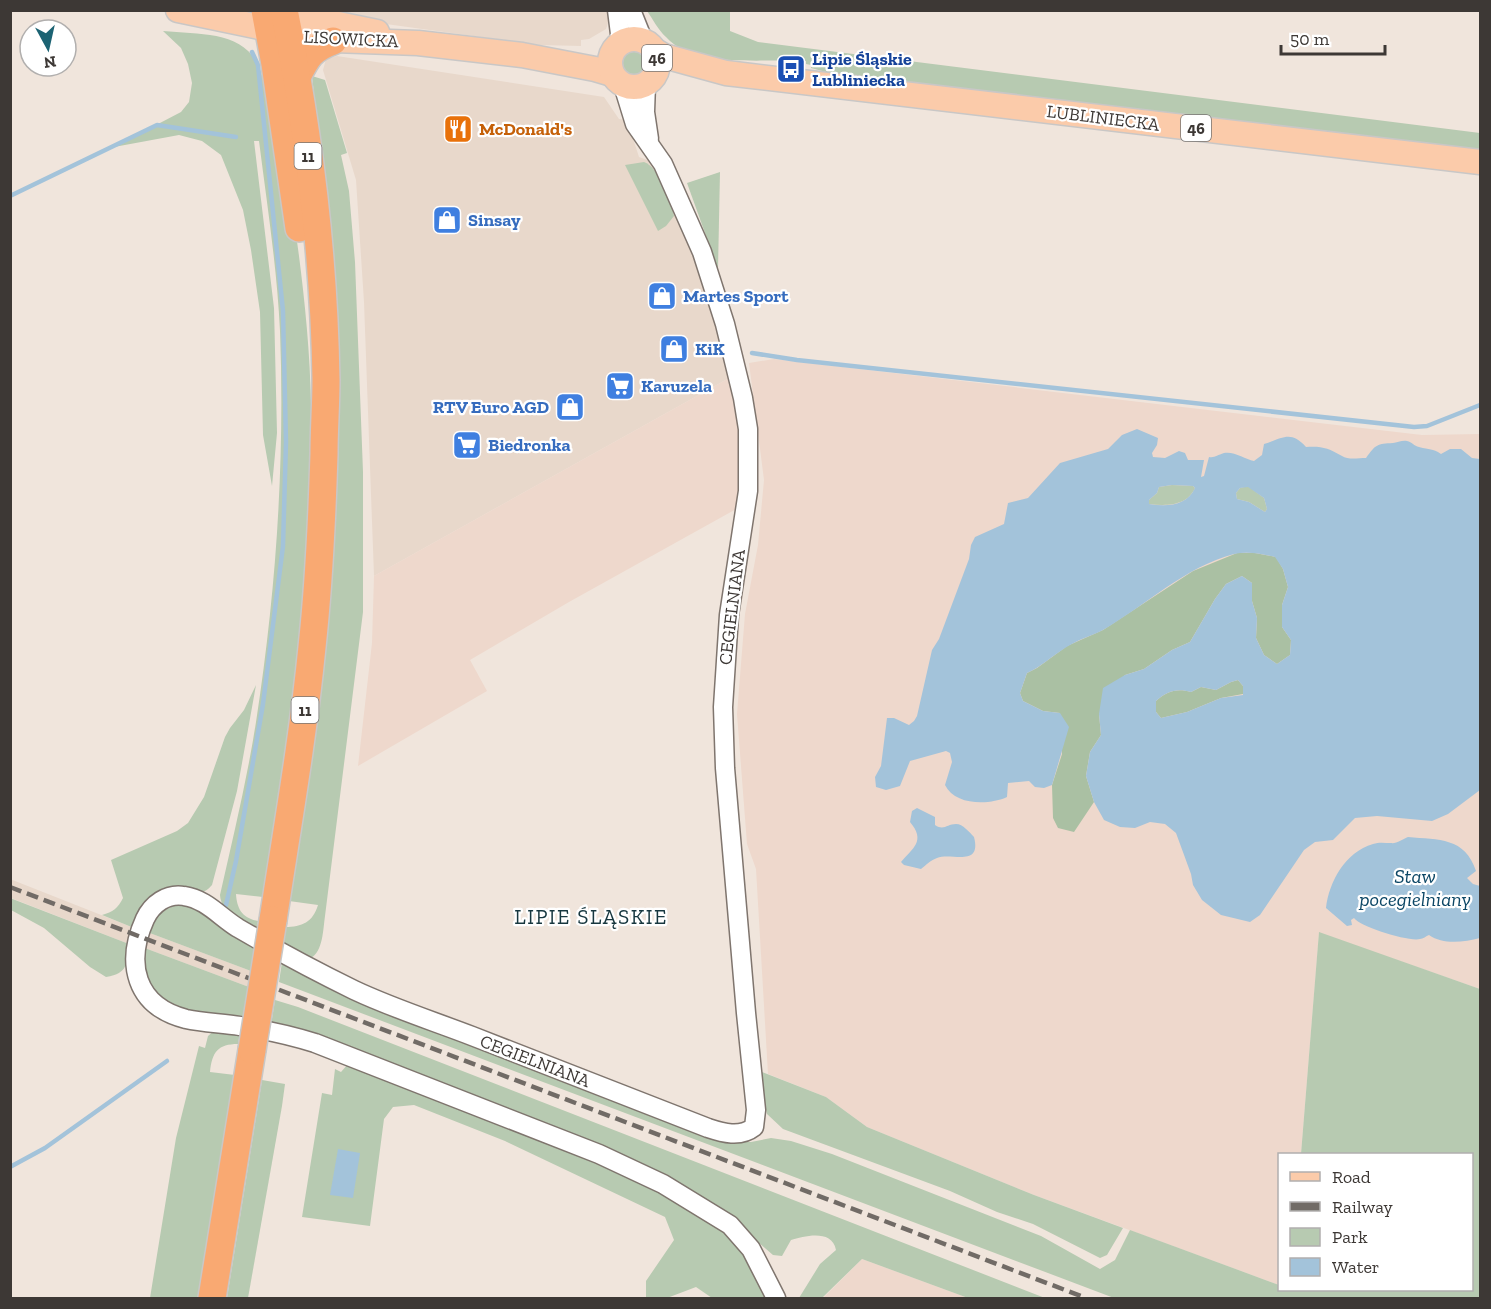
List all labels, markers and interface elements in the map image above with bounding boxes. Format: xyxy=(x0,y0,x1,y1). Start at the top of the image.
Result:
north arrow xyxy=(18,18,78,78)
scale bar xyxy=(1281,18,1384,56)
street label: LISOWICKA xyxy=(303,26,399,52)
text: 50 m xyxy=(1290,28,1330,50)
road number: 46 xyxy=(642,45,672,71)
place label: Lipie Śląskie Lubliniecka xyxy=(812,48,912,91)
text: N xyxy=(43,52,57,73)
bus stop icon: Lipie Śląskie Lubliniecka xyxy=(775,53,807,85)
street label: LUBLINIECKA xyxy=(1045,100,1161,136)
restaurant icon: McDonald's xyxy=(442,113,474,145)
road number: 46 xyxy=(1181,115,1211,141)
place label: McDonald's xyxy=(479,118,572,140)
road number: 11 xyxy=(294,143,322,169)
shop icon: Sinsay xyxy=(431,204,463,236)
place label: Sinsay xyxy=(468,209,521,231)
shop icon: Martes Sport xyxy=(646,280,678,312)
place label: Martes Sport xyxy=(683,285,789,307)
shop icon: KiK xyxy=(658,333,690,365)
place label: KiK xyxy=(695,338,725,360)
supermarket icon: Karuzela xyxy=(604,370,636,402)
place label: Karuzela xyxy=(641,375,712,397)
shop icon: RTV Euro AGD xyxy=(554,391,586,423)
place label: RTV Euro AGD xyxy=(433,396,549,418)
supermarket icon: Biedronka xyxy=(451,429,483,461)
place label: Biedronka xyxy=(488,434,571,456)
street label: CEGIELNIANA xyxy=(714,548,750,666)
road number: 11 xyxy=(292,697,318,723)
water label: Staw pocegielniany xyxy=(1358,864,1471,911)
district label: LIPIE ŚLĄSKIE xyxy=(514,904,668,929)
street label: CEGIELNIANA xyxy=(477,1030,593,1092)
legend xyxy=(1278,1153,1473,1291)
text: Road xyxy=(1332,1166,1371,1188)
text: Railway xyxy=(1332,1196,1394,1218)
text: Park xyxy=(1332,1226,1368,1248)
text: Water xyxy=(1332,1256,1379,1278)

